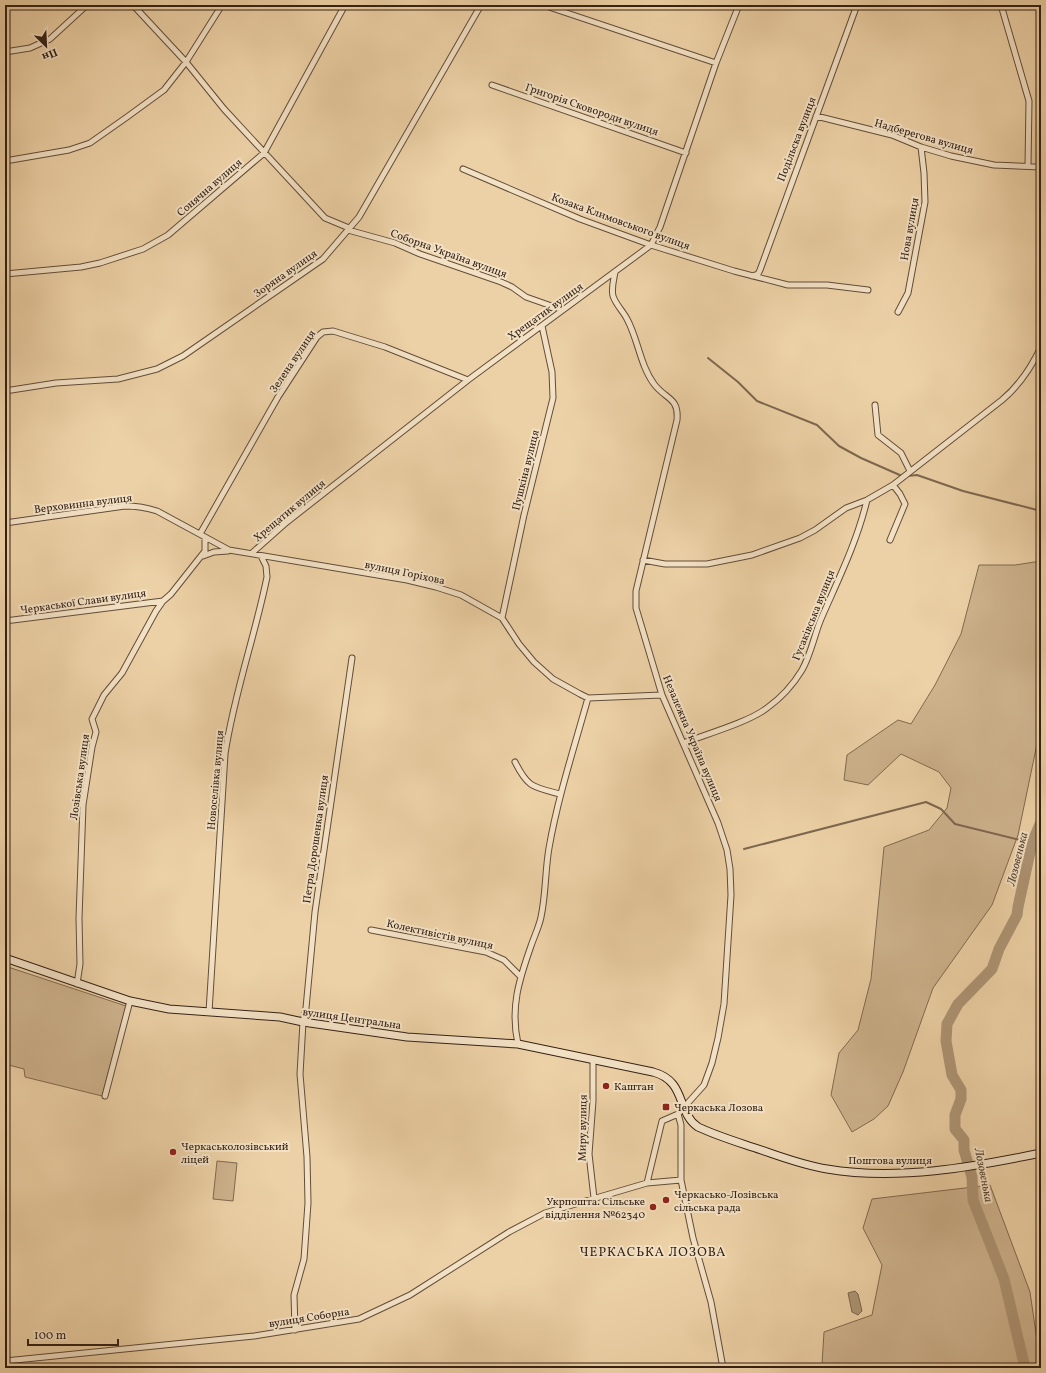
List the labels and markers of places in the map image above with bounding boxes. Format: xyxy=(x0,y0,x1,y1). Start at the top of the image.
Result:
place label: Каштан xyxy=(614,1080,654,1095)
marker: Каштан xyxy=(601,1081,611,1091)
place label: Черкаська Лозова xyxy=(674,1101,764,1116)
marker: Черкаська Лозова xyxy=(661,1102,671,1112)
place label: Черкаськолозівський ліцей xyxy=(181,1140,289,1168)
marker: Черкаськолозівський ліцей xyxy=(168,1147,178,1157)
place label: Черкасько-Лозівська сільська рада xyxy=(674,1188,779,1216)
place label: Укрпошта. Сільське відділення №62340 xyxy=(545,1195,645,1223)
marker: Черкасько-Лозівська сільська рада xyxy=(661,1195,671,1205)
marker: Укрпошта. Сільське відділення №62340 xyxy=(648,1202,658,1212)

